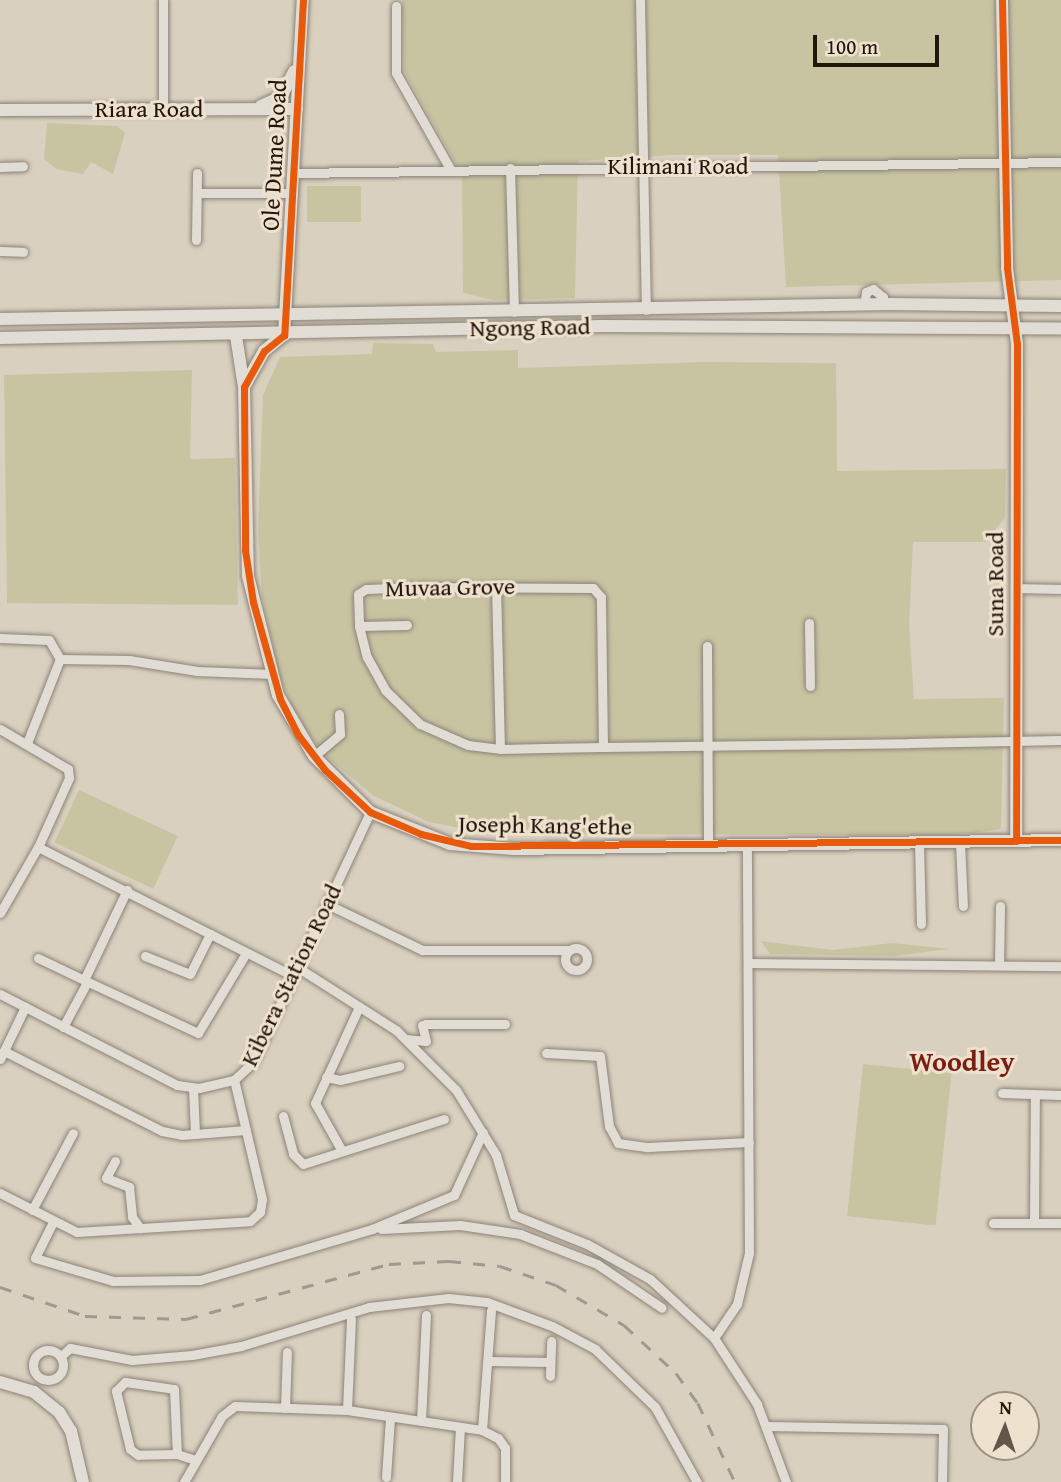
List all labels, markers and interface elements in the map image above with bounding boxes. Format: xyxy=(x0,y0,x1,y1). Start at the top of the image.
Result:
scale bar xyxy=(816,21,942,65)
text: 100 m xyxy=(826,31,878,62)
street label: Ole Dume Road xyxy=(256,78,292,232)
street label: Riara Road xyxy=(95,95,203,123)
street label: Kilimani Road xyxy=(607,152,749,180)
street label: Ngong Road xyxy=(469,312,591,342)
street label: Suna Road xyxy=(981,531,1009,637)
street label: Muvaa Grove xyxy=(385,571,515,603)
street label: Joseph Kang'ethe xyxy=(458,809,632,841)
street label: Kibera Station Road xyxy=(234,879,348,1071)
district label: Woodley xyxy=(909,1044,1015,1078)
north arrow xyxy=(970,1391,1040,1461)
text: N xyxy=(999,1393,1012,1421)

